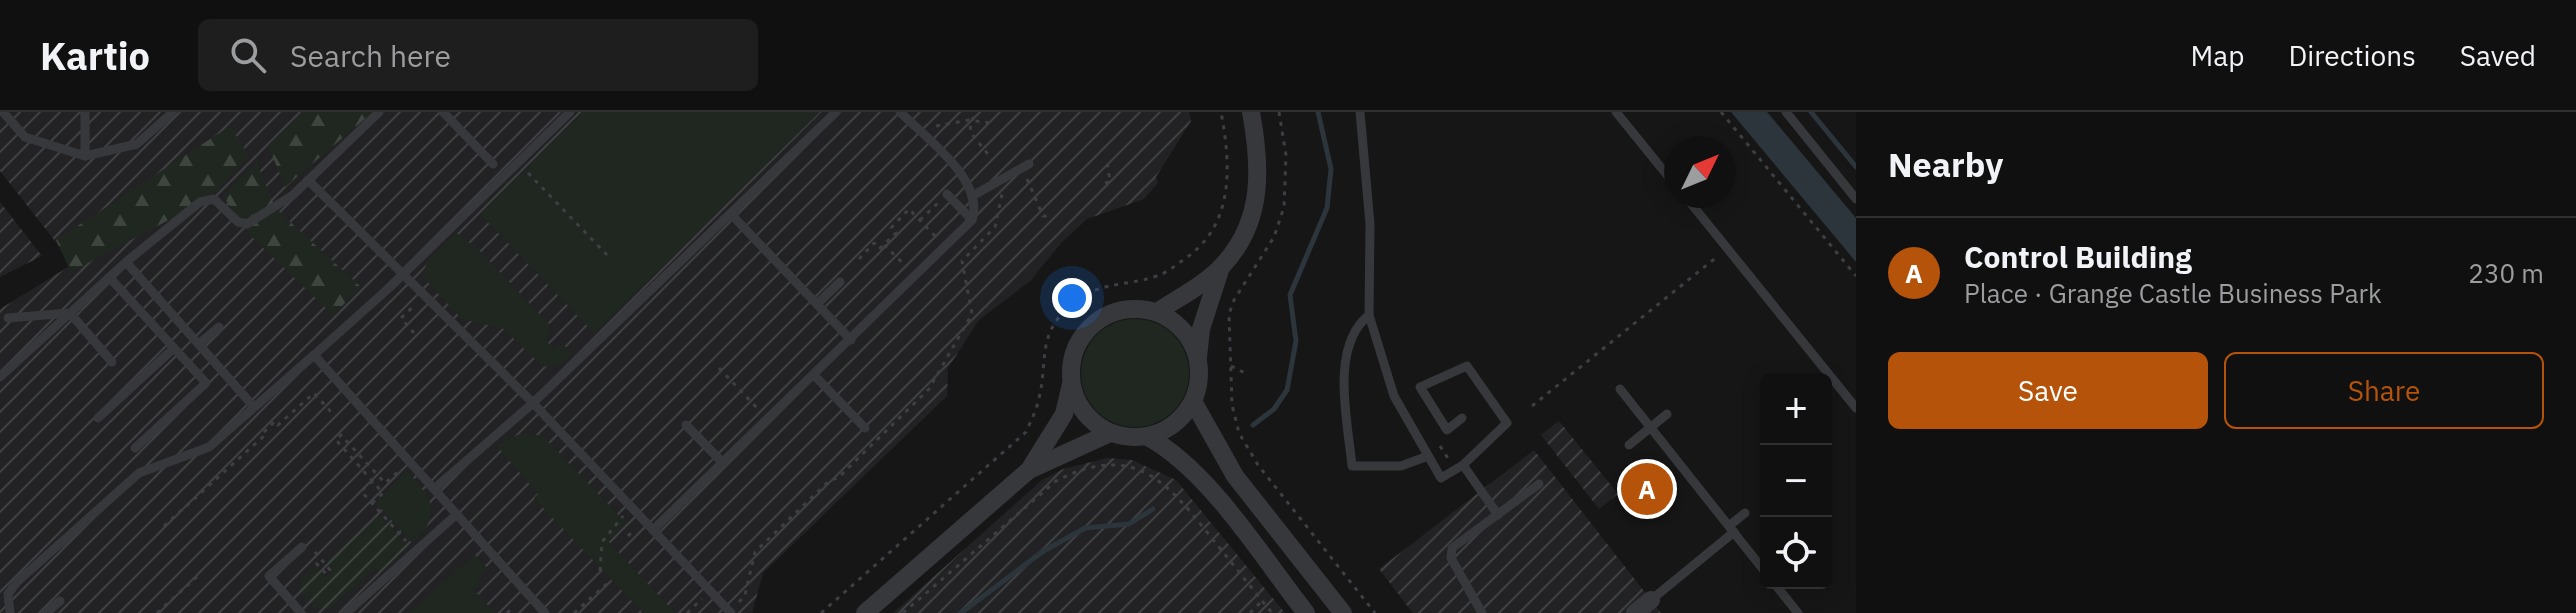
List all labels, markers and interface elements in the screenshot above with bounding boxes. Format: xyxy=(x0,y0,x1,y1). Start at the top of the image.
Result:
search box xyxy=(198,19,758,91)
text: Kartio xyxy=(40,31,150,80)
icon: search xyxy=(226,33,270,77)
text: Search here xyxy=(290,36,451,75)
text: Map xyxy=(2190,37,2244,74)
text: Directions xyxy=(2288,37,2416,74)
text: Saved xyxy=(2460,37,2536,74)
north arrow xyxy=(1664,136,1736,208)
text: Nearby xyxy=(1888,142,2003,186)
text: Control Building xyxy=(1964,237,2192,276)
text: A xyxy=(1905,256,1923,290)
text: 230 m xyxy=(2468,256,2544,290)
text: Place · Grange Castle Business Park xyxy=(1964,276,2382,310)
your location xyxy=(1052,278,1092,318)
button: Save xyxy=(1888,352,2208,429)
button: Share xyxy=(2224,352,2544,429)
map controls xyxy=(1760,373,1832,589)
button: + xyxy=(1760,373,1832,445)
button: − xyxy=(1760,445,1832,517)
pin: A xyxy=(1621,459,1673,519)
button: locate xyxy=(1760,517,1832,589)

